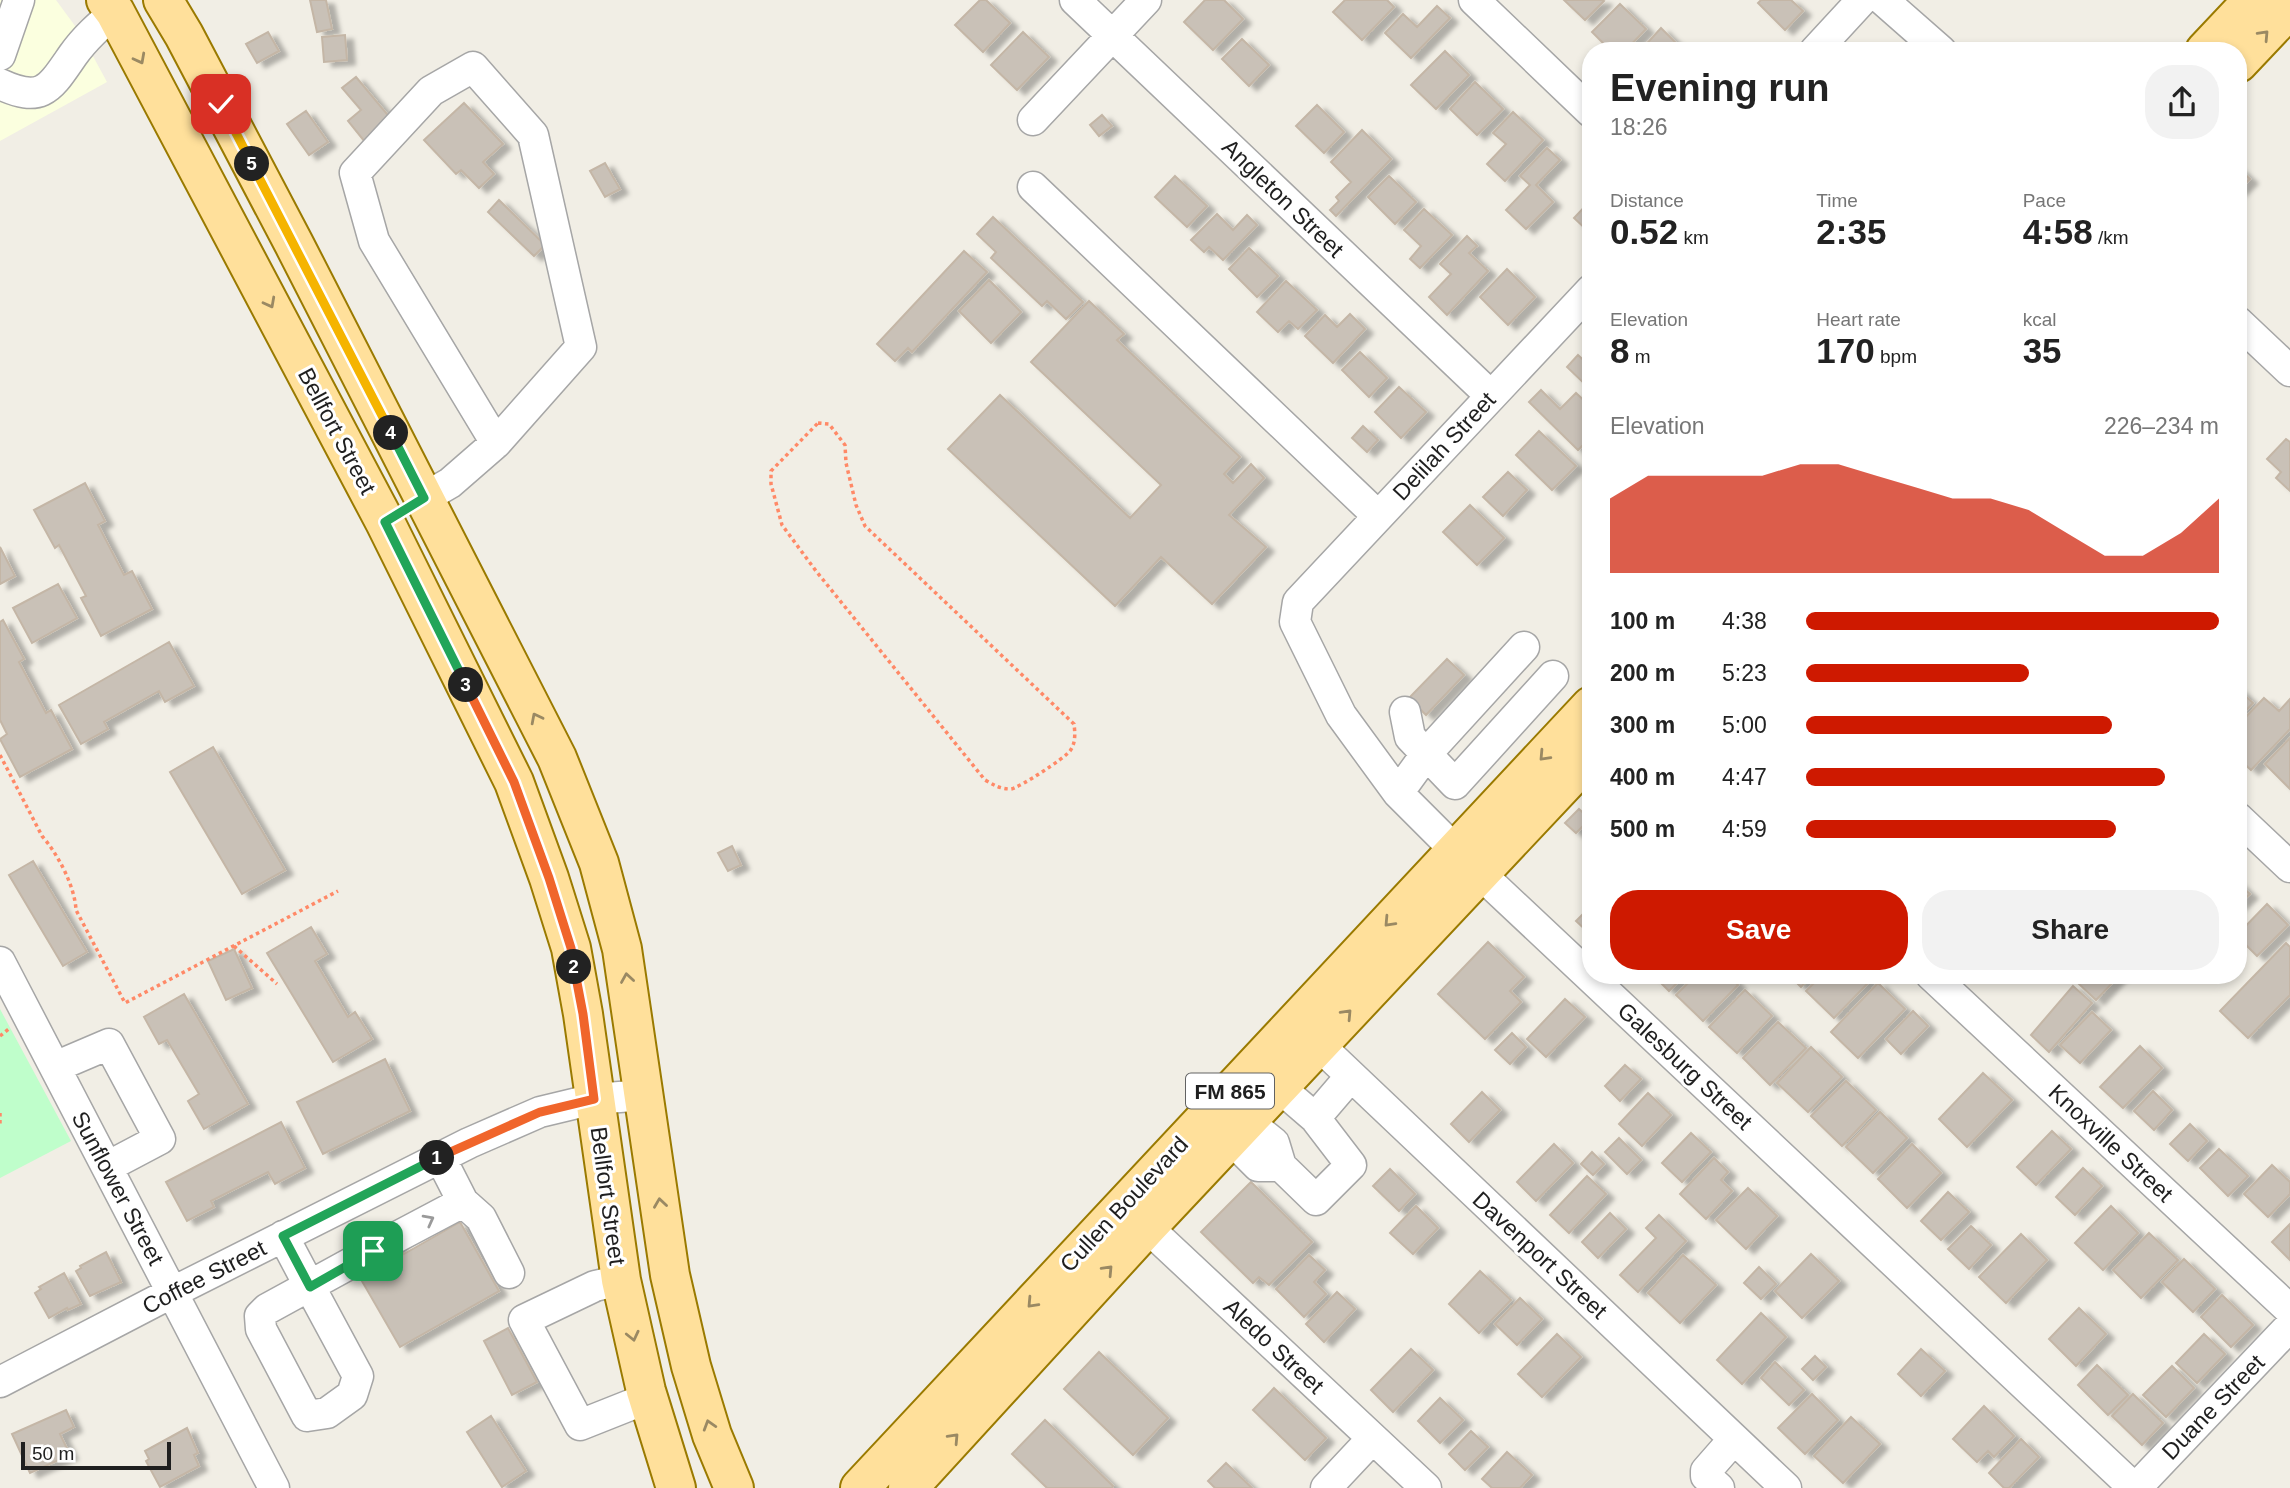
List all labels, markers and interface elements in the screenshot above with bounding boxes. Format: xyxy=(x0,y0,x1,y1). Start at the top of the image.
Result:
one-way arrow xyxy=(2256,30,2269,43)
one-way arrow xyxy=(132,52,145,64)
button: share xyxy=(2145,65,2219,139)
text: Evening run xyxy=(1610,67,1830,109)
pin xyxy=(191,74,251,134)
icon: check xyxy=(202,85,240,123)
text: 18:26 xyxy=(1610,114,1668,140)
street label: Angleton Street xyxy=(1217,134,1349,263)
pin: 5 xyxy=(234,146,270,182)
text: 5 xyxy=(246,153,257,174)
text: Distance xyxy=(1610,190,1684,211)
text: Time xyxy=(1816,190,1858,211)
text: Pace xyxy=(2023,190,2066,211)
text: 0.52 xyxy=(1610,212,1678,251)
text: 2:35 xyxy=(1816,212,1886,251)
text: 4:58 xyxy=(2023,212,2093,251)
text: km xyxy=(1678,227,1709,248)
text: /km xyxy=(2093,227,2129,248)
one-way arrow xyxy=(262,296,275,308)
text: Elevation xyxy=(1610,309,1688,330)
text: Heart rate xyxy=(1816,309,1901,330)
text: kcal xyxy=(2023,309,2056,330)
text: 8 xyxy=(1610,331,1629,370)
text: 170 xyxy=(1816,331,1875,370)
text: 35 xyxy=(2023,331,2062,370)
text: m xyxy=(1629,346,1651,367)
text: bpm xyxy=(1875,346,1917,367)
street label: Bellfort Street xyxy=(293,363,381,499)
street label: Delilah Street xyxy=(1387,386,1501,505)
text: Elevation xyxy=(1610,413,1705,439)
text: 226–234 m xyxy=(2104,413,2219,439)
pin: 4 xyxy=(374,416,408,450)
text: 4 xyxy=(385,422,396,443)
text: 100 m xyxy=(1610,608,1675,634)
text: 4:38 xyxy=(1722,608,1767,634)
text: 200 m xyxy=(1610,660,1675,686)
text: 5:23 xyxy=(1722,660,1767,686)
pin: 3 xyxy=(448,668,484,702)
text: 3 xyxy=(460,674,471,695)
text: 300 m xyxy=(1610,712,1675,738)
text: 5:00 xyxy=(1722,712,1767,738)
one-way arrow xyxy=(531,713,545,725)
one-way arrow xyxy=(1540,748,1553,761)
text: 400 m xyxy=(1610,764,1675,790)
text: 4:47 xyxy=(1722,764,1767,790)
text: 500 m xyxy=(1610,816,1675,842)
text: 4:59 xyxy=(1722,816,1767,842)
button: Save xyxy=(1610,890,1908,970)
button: Share xyxy=(1922,890,2219,970)
one-way arrow xyxy=(1385,914,1397,927)
pin: 2 xyxy=(556,950,592,984)
text: 2 xyxy=(568,956,579,977)
one-way arrow xyxy=(620,972,635,984)
street label: Galesburg Street xyxy=(1613,997,1758,1135)
one-way arrow xyxy=(1338,1009,1351,1022)
road number: FM 865 xyxy=(1186,1074,1274,1108)
street label: Knoxville Street xyxy=(2044,1079,2179,1207)
street label: Sunflower Street xyxy=(67,1107,170,1270)
street label: Bellfort Street xyxy=(585,1125,631,1267)
street label: Cullen Boulevard xyxy=(1055,1131,1193,1277)
pin: 1 xyxy=(420,1140,454,1176)
text: 1 xyxy=(431,1147,442,1168)
street label: Davenport Street xyxy=(1468,1186,1613,1324)
one-way arrow xyxy=(653,1197,668,1209)
one-way arrow xyxy=(422,1215,434,1228)
pin xyxy=(343,1221,403,1281)
icon: arrive xyxy=(354,1232,392,1270)
street label: Coffee Street xyxy=(138,1234,271,1319)
one-way arrow xyxy=(1099,1265,1112,1278)
street label: Aledo Street xyxy=(1219,1293,1330,1399)
one-way arrow xyxy=(1028,1295,1040,1308)
one-way arrow xyxy=(625,1330,640,1342)
street label: Duane Street xyxy=(2157,1349,2270,1465)
one-way arrow xyxy=(702,1419,717,1431)
one-way arrow xyxy=(946,1433,958,1446)
scale bar xyxy=(21,1439,172,1471)
text: 50 m xyxy=(32,1443,74,1464)

